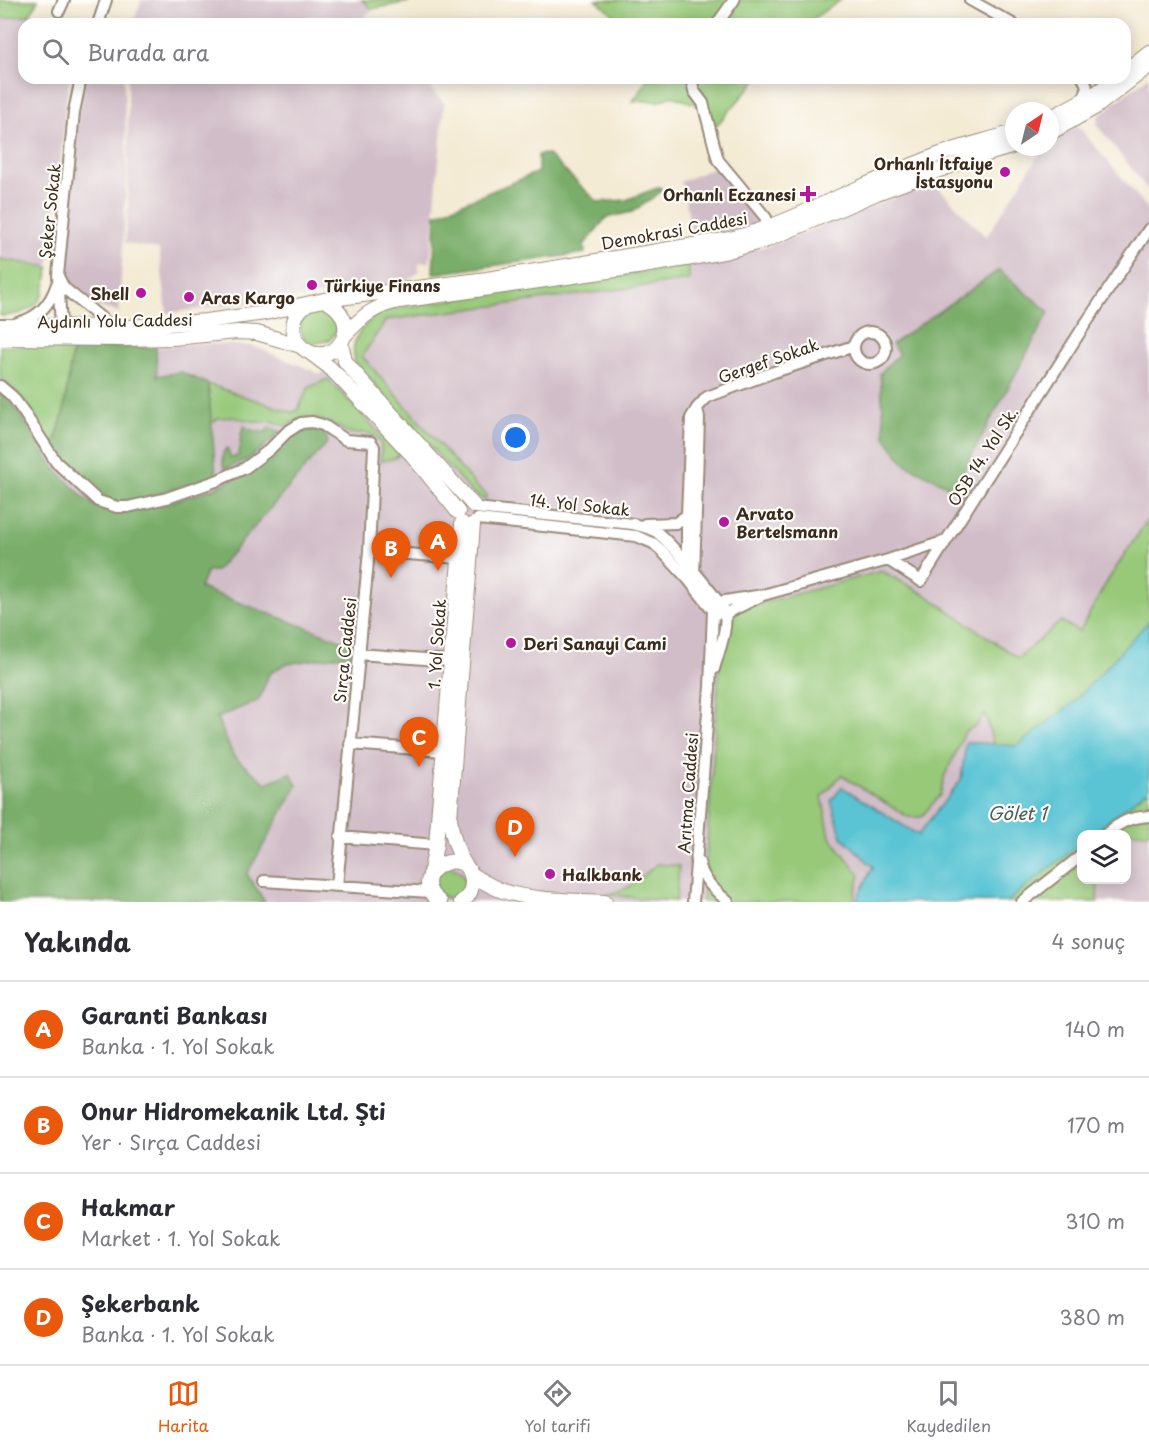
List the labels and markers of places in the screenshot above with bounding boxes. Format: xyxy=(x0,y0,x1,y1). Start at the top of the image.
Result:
place label: Orhanlı İtfaiye İstasyonu xyxy=(874,151,993,193)
marker: Orhanlı İtfaiye İstasyonu xyxy=(998,165,1012,179)
place label: Orhanlı Eczanesi xyxy=(663,182,796,206)
marker: Orhanlı Eczanesi xyxy=(801,187,815,201)
place label: Türkiye Finans xyxy=(324,273,441,297)
marker: Türkiye Finans xyxy=(305,278,319,292)
place label: Shell xyxy=(91,281,129,305)
place label: Aras Kargo xyxy=(201,285,295,309)
marker: Shell xyxy=(134,286,148,300)
marker: Aras Kargo xyxy=(182,290,196,304)
place label: Arvato Bertelsmann xyxy=(736,501,838,543)
marker: Arvato Bertelsmann xyxy=(717,515,731,529)
pin: A xyxy=(418,522,458,571)
pin: B xyxy=(372,528,410,578)
place label: Deri Sanayi Cami xyxy=(523,631,666,655)
marker: Deri Sanayi Cami xyxy=(504,636,518,650)
pin: C xyxy=(400,718,438,767)
pin: D xyxy=(496,808,534,857)
place label: Halkbank xyxy=(562,862,643,886)
marker: Halkbank xyxy=(543,867,557,881)

